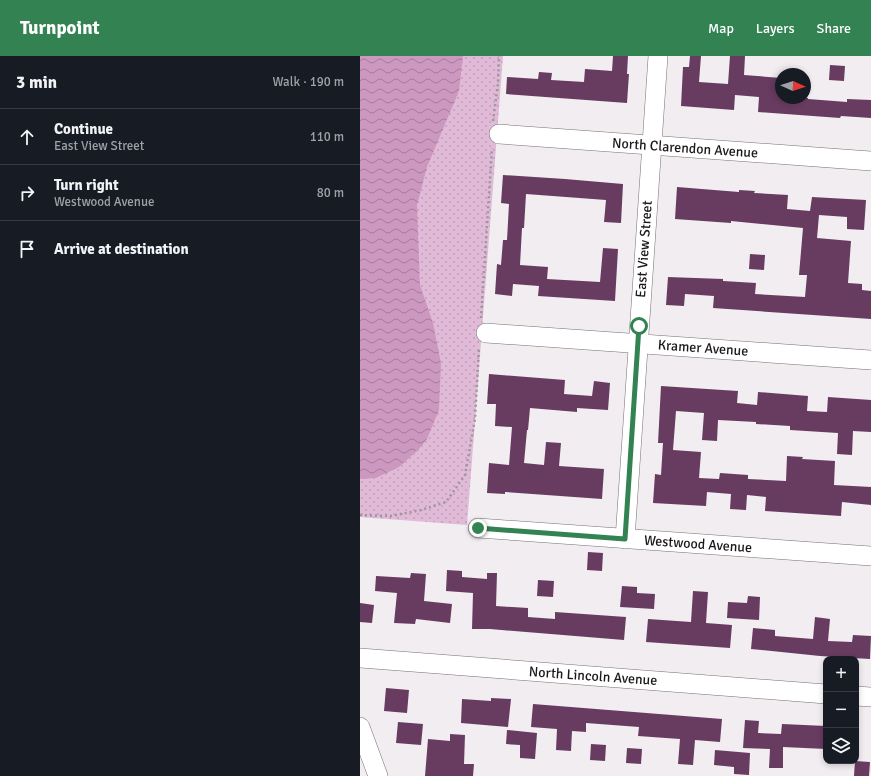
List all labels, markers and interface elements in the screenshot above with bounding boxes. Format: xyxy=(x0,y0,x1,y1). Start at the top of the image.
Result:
text: Turnpoint xyxy=(20,16,100,40)
text: Map xyxy=(708,20,734,37)
text: Layers xyxy=(756,20,795,37)
text: Share xyxy=(817,20,851,37)
north arrow xyxy=(775,68,811,104)
text: 3 min xyxy=(16,72,57,93)
text: Walk · 190 m xyxy=(273,74,344,90)
text: Continue xyxy=(54,120,113,138)
icon: ahead xyxy=(16,126,38,148)
text: 110 m xyxy=(310,129,344,145)
street label: North Clarendon Avenue xyxy=(611,134,759,162)
text: East View Street xyxy=(54,138,144,154)
text: Turn right xyxy=(54,176,119,194)
icon: right xyxy=(16,182,38,204)
text: 80 m xyxy=(317,185,344,201)
text: Westwood Avenue xyxy=(54,194,155,210)
street label: East View Street xyxy=(632,200,656,298)
icon: arrive xyxy=(16,238,38,260)
text: Arrive at destination xyxy=(54,240,189,258)
route start xyxy=(630,317,648,335)
street label: Kramer Avenue xyxy=(657,336,749,360)
route end xyxy=(469,519,487,537)
street label: Westwood Avenue xyxy=(643,532,753,556)
map controls xyxy=(823,656,859,764)
button: + xyxy=(823,656,859,692)
street label: North Lincoln Avenue xyxy=(528,663,658,689)
button: − xyxy=(823,692,859,728)
button: layers xyxy=(823,728,859,764)

